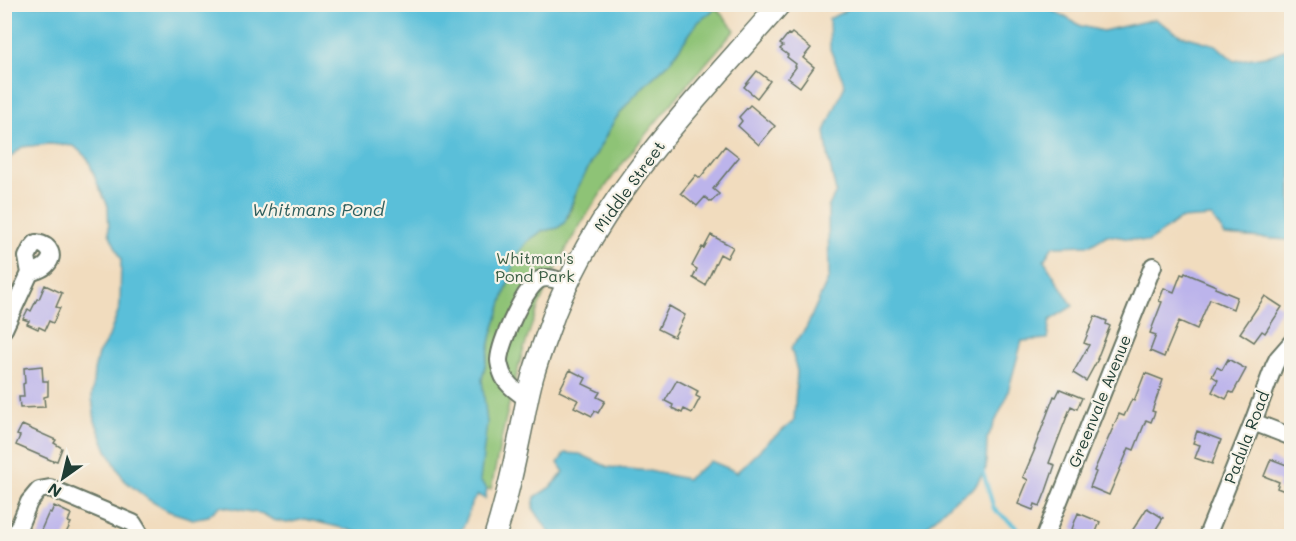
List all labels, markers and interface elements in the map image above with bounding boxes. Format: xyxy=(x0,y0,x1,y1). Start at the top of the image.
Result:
street label: Middle Street xyxy=(589,136,669,236)
water label: Whitmans Pond xyxy=(252,197,386,221)
park label: Whitman's Pond Park xyxy=(495,247,575,286)
street label: Greenvale Avenue xyxy=(1063,332,1135,470)
street label: Padula Road xyxy=(1219,388,1273,486)
north arrow xyxy=(33,448,93,508)
text: N xyxy=(43,479,65,503)

